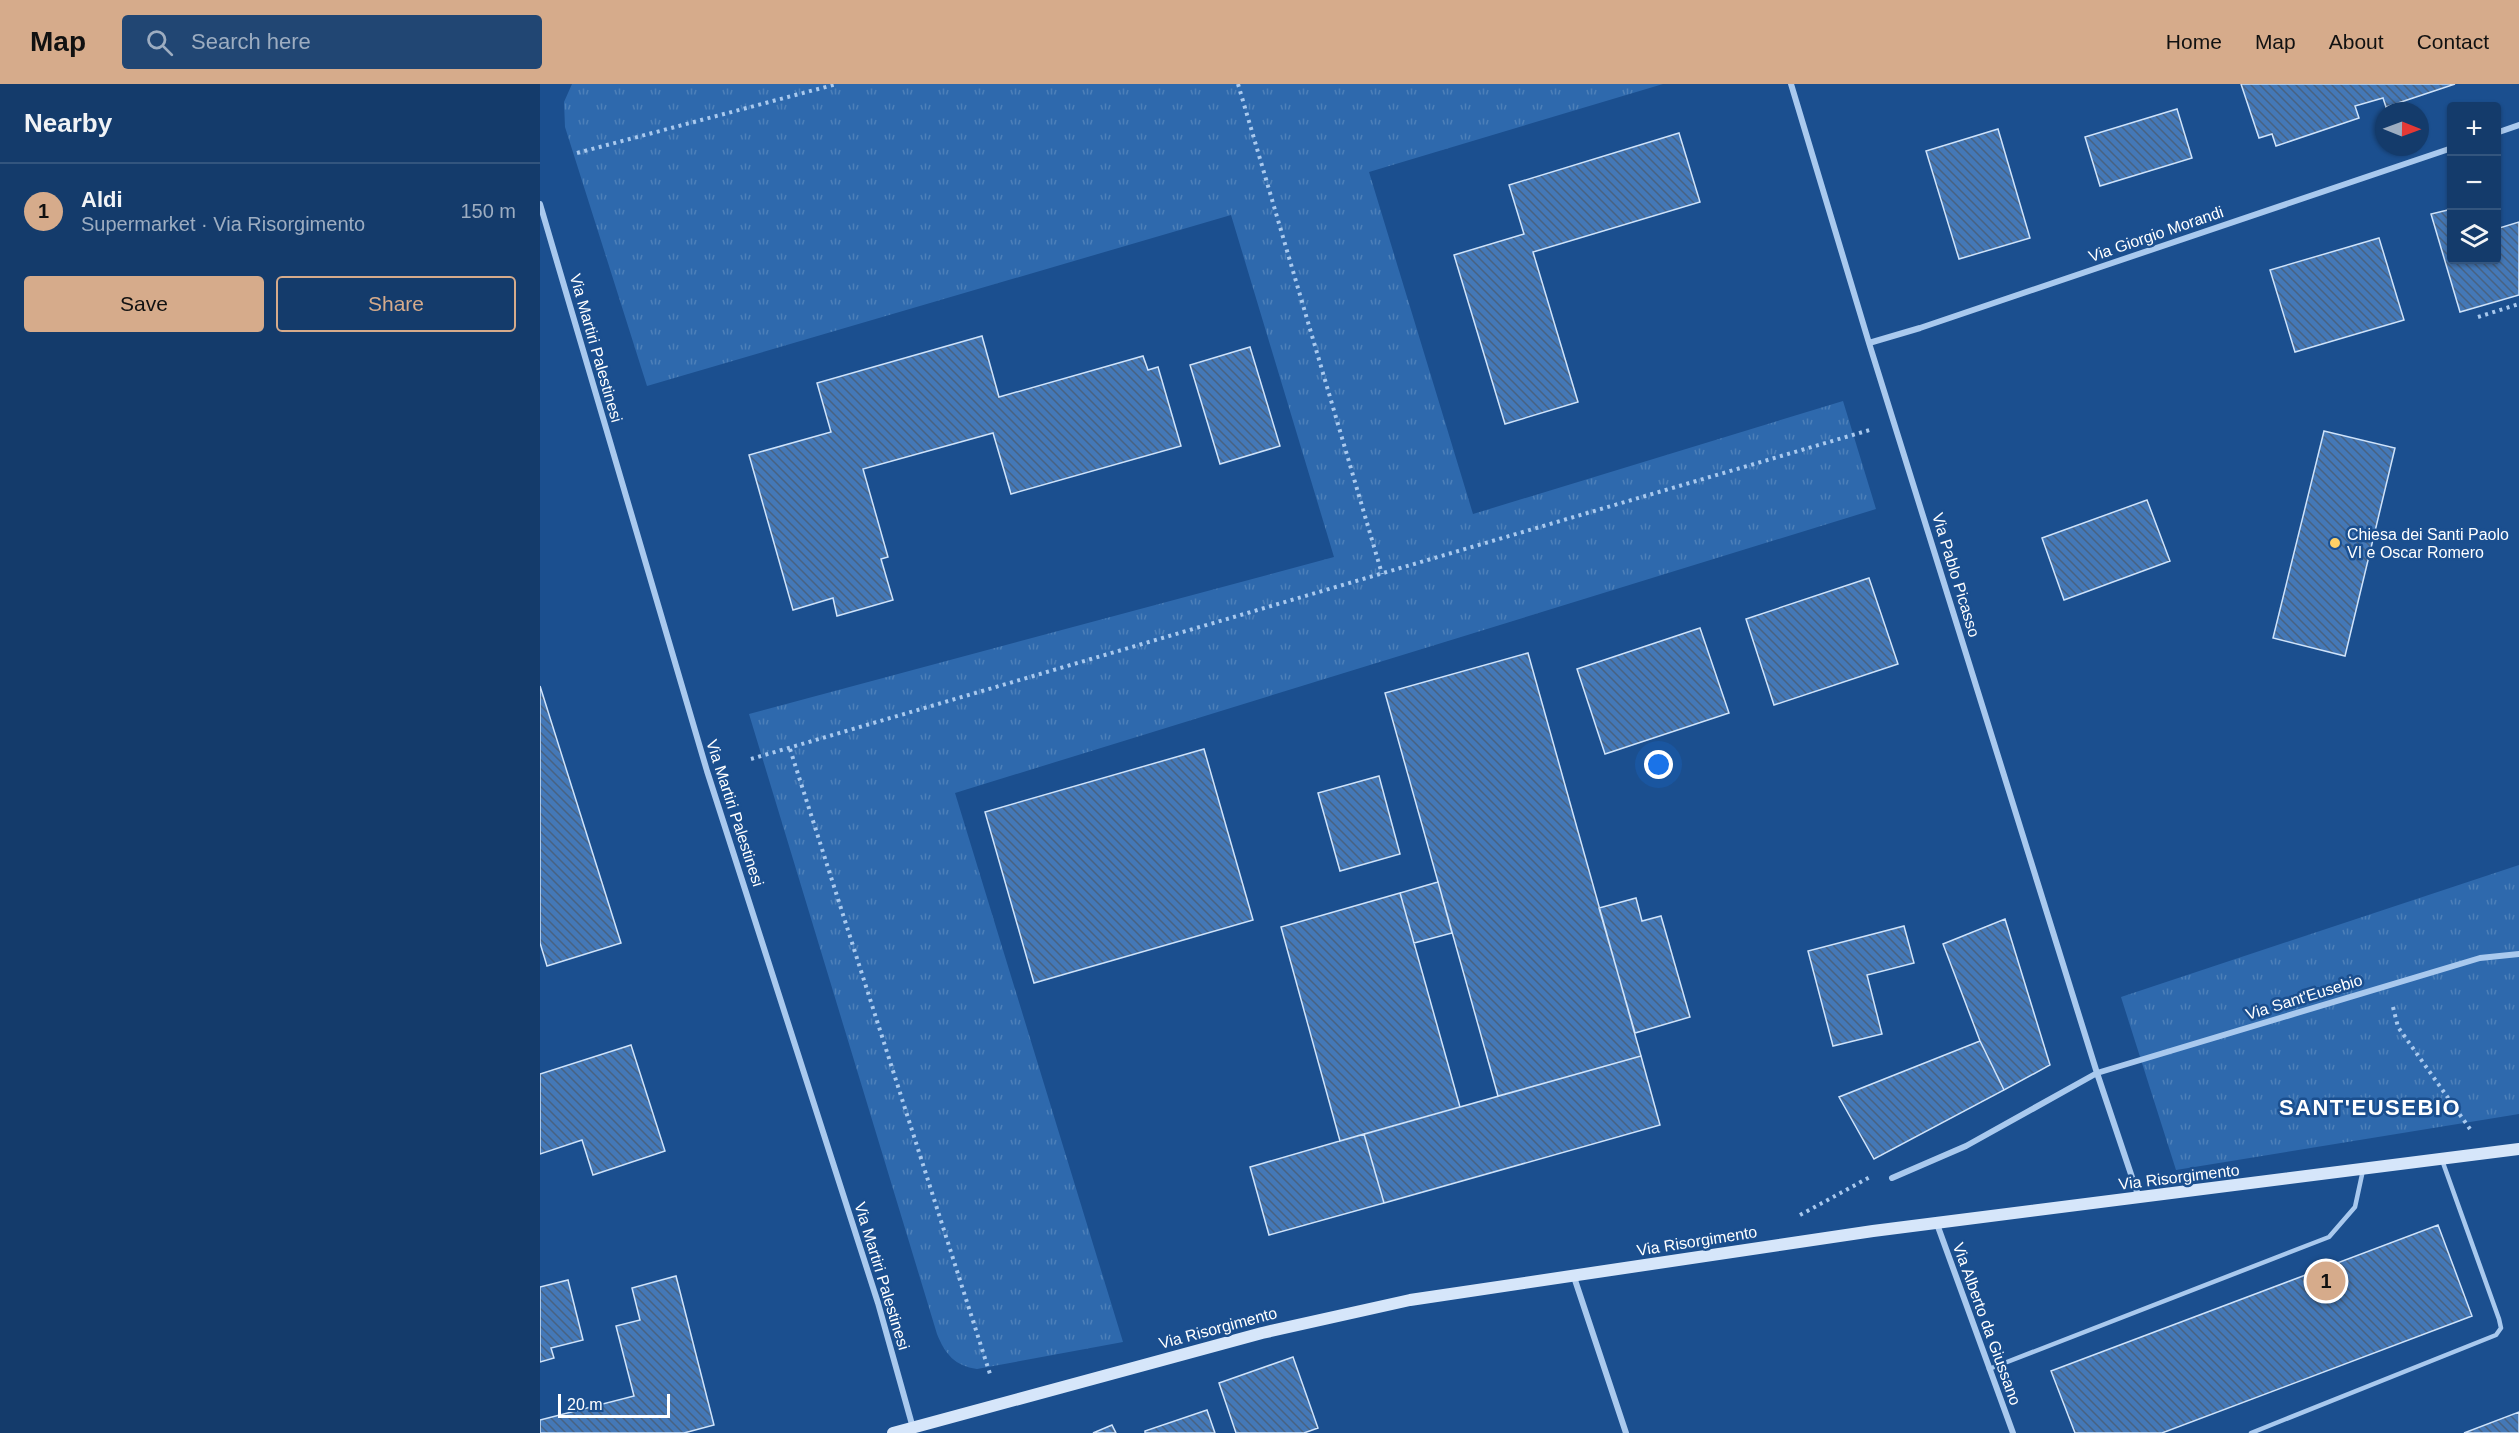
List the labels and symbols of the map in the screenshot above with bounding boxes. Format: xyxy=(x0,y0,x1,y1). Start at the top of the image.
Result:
north arrow xyxy=(2375,102,2429,156)
street label: Via Giorgio Morandi xyxy=(2087,203,2225,265)
street label: Via Martiri Palestinesi xyxy=(567,272,625,424)
street label: Via Pablo Picasso xyxy=(1929,511,1983,639)
place label: Chiesa dei Santi Paolo VI e Oscar Romero xyxy=(2347,526,2509,561)
marker: Chiesa dei Santi Paolo VI e Oscar Romero xyxy=(2328,536,2342,550)
street label: Via Martiri Palestinesi xyxy=(703,737,767,889)
your location xyxy=(1644,750,1673,779)
street label: Via Sant'Eusebio xyxy=(2244,971,2364,1023)
district label: SANT'EUSEBIO xyxy=(2279,1095,2461,1120)
street label: Via Risorgimento xyxy=(2118,1161,2240,1193)
street label: Via Martiri Palestinesi xyxy=(851,1200,913,1352)
street label: Via Risorgimento xyxy=(1636,1223,1758,1259)
street label: Via Alberto da Giussano xyxy=(1950,1241,2024,1408)
pin: 1 xyxy=(2306,1258,2346,1304)
street label: Via Risorgimento xyxy=(1157,1304,1279,1352)
scale bar xyxy=(558,1391,670,1418)

